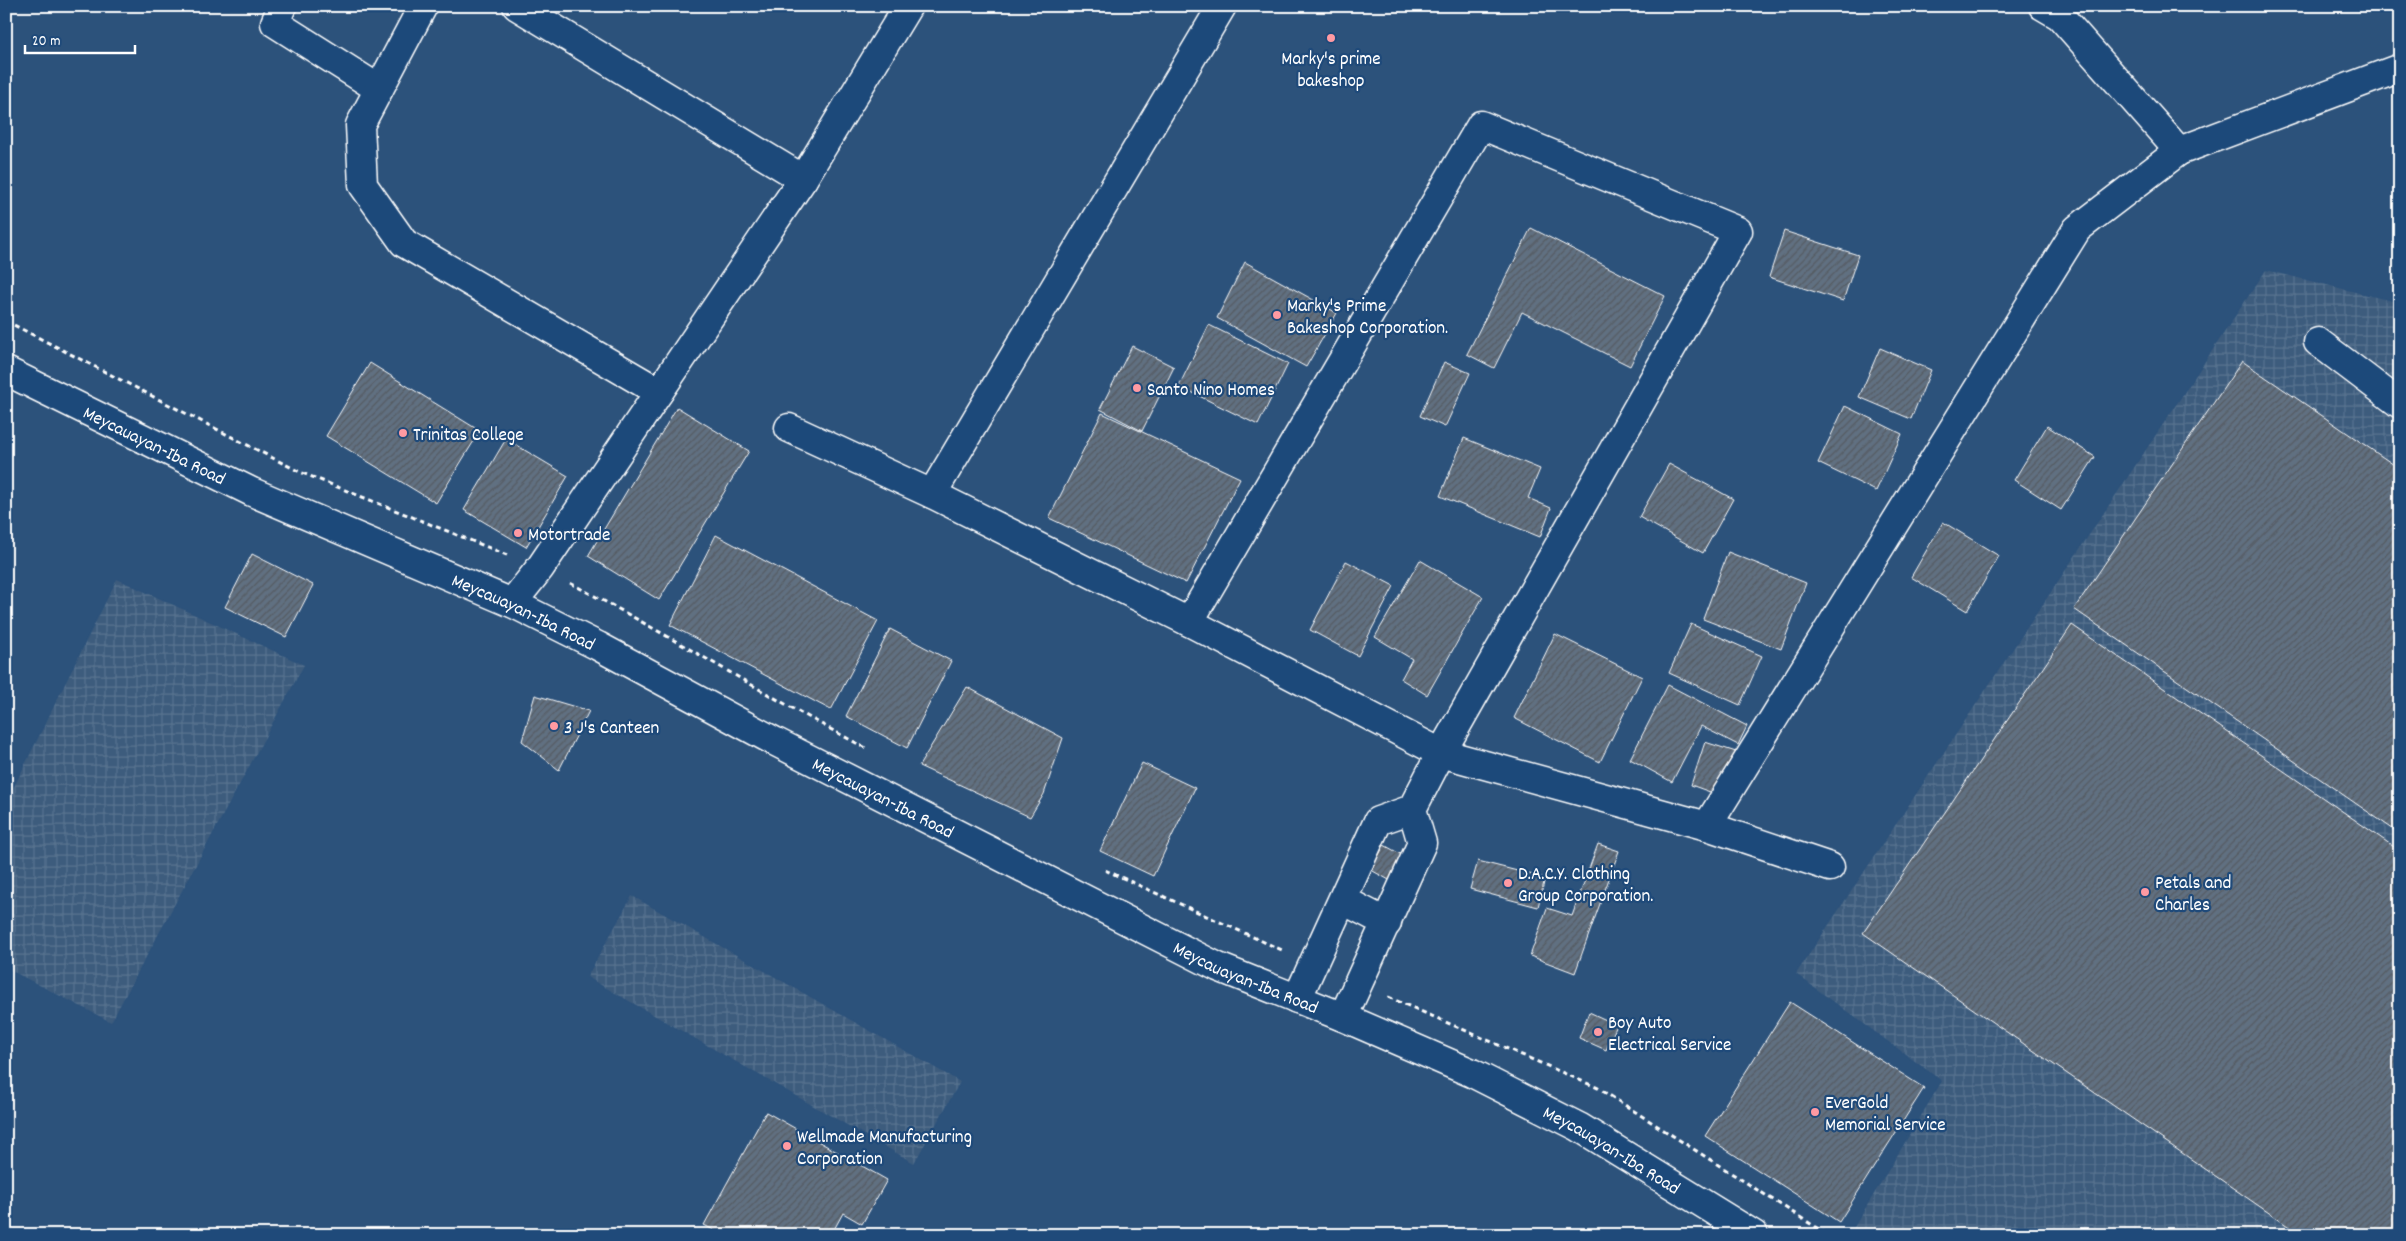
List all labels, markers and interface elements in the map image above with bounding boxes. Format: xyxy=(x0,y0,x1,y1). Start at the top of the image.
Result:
scale bar xyxy=(25,22,135,54)
text: 20 m xyxy=(32,31,60,53)
marker: Marky's prime bakeshop xyxy=(1325,32,1337,44)
place label: Marky's prime bakeshop xyxy=(1281,47,1381,96)
place label: Marky's Prime Bakeshop Corporation. xyxy=(1287,294,1448,343)
marker: Marky's Prime Bakeshop Corporation. xyxy=(1271,309,1283,321)
place label: Santo Nino Homes xyxy=(1147,378,1275,405)
marker: Santo Nino Homes xyxy=(1131,382,1143,394)
street label: Meycauayan-Iba Road xyxy=(78,401,229,494)
place label: Trinitas College xyxy=(413,423,524,450)
marker: Trinitas College xyxy=(397,427,409,439)
place label: Motortrade xyxy=(528,523,610,550)
marker: Motortrade xyxy=(512,527,524,539)
street label: Meycauayan-Iba Road xyxy=(447,569,599,659)
place label: 3 J's Canteen xyxy=(564,716,659,743)
marker: 3 J's Canteen xyxy=(548,720,560,732)
street label: Meycauayan-Iba Road xyxy=(806,753,958,847)
place label: D.A.C.Y. Clothing Group Corporation. xyxy=(1518,862,1653,911)
place label: Petals and Charles xyxy=(2155,871,2231,920)
marker: D.A.C.Y. Clothing Group Corporation. xyxy=(1502,877,1514,889)
marker: Petals and Charles xyxy=(2139,886,2151,898)
street label: Meycauayan-Iba Road xyxy=(1167,936,1322,1023)
place label: Boy Auto Electrical Service xyxy=(1608,1011,1731,1060)
marker: Boy Auto Electrical Service xyxy=(1592,1026,1604,1038)
place label: EverGold Memorial Service xyxy=(1825,1091,1946,1140)
street label: Meycauayan-Iba Road xyxy=(1537,1101,1684,1203)
marker: EverGold Memorial Service xyxy=(1809,1106,1821,1118)
place label: Wellmade Manufacturing Corporation xyxy=(797,1125,972,1174)
marker: Wellmade Manufacturing Corporation xyxy=(781,1140,793,1152)

